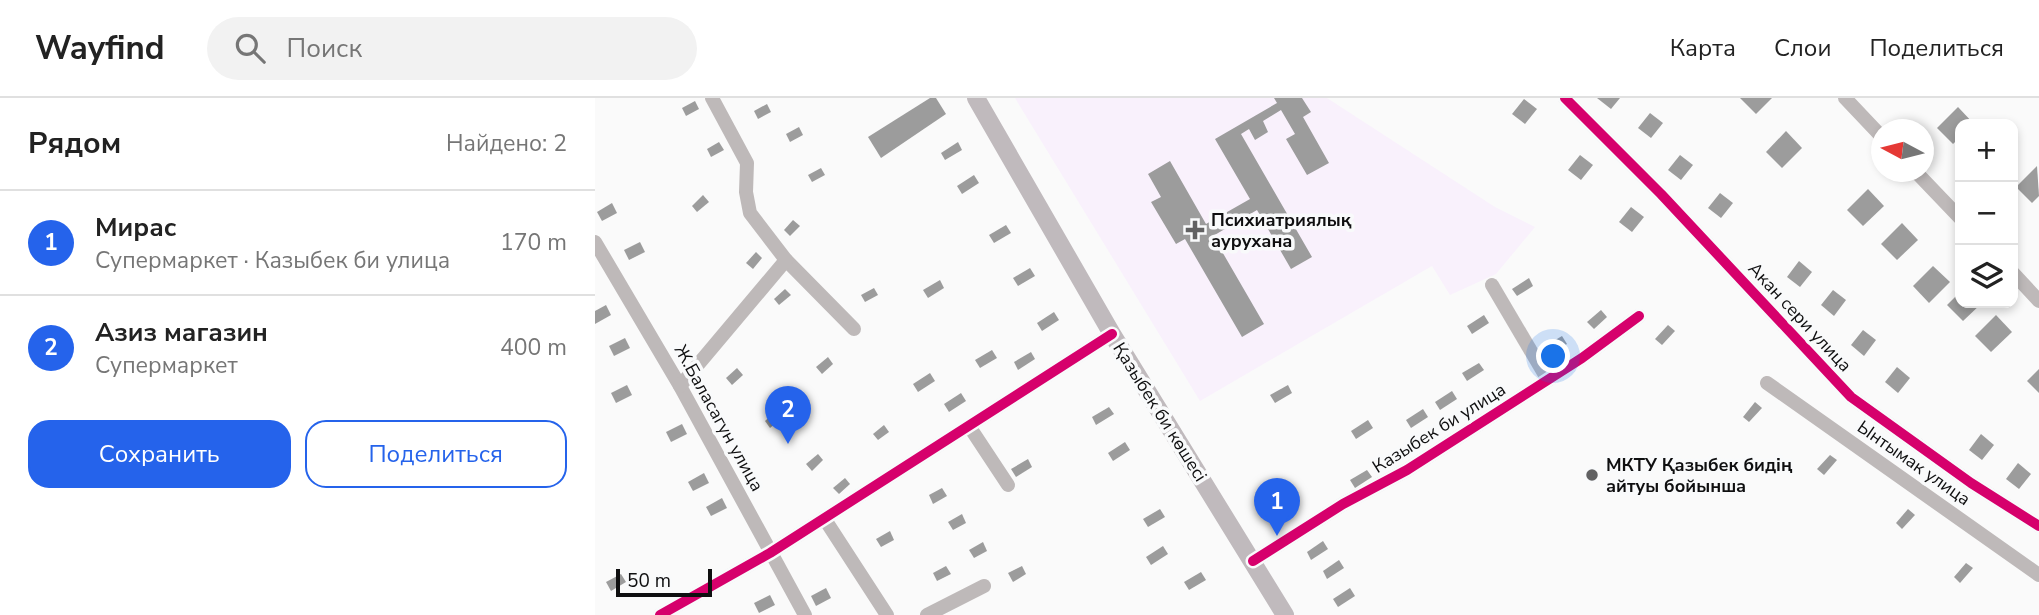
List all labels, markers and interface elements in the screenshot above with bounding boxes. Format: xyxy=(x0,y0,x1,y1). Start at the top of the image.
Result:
search box xyxy=(207,17,697,80)
text: Wayfind xyxy=(35,26,165,71)
icon: search xyxy=(231,29,269,67)
text: Поиск xyxy=(287,31,362,66)
text: Карта xyxy=(1670,32,1736,64)
text: Слои xyxy=(1774,32,1831,64)
text: Поделиться xyxy=(1869,32,2004,64)
north arrow xyxy=(1871,119,1934,182)
map controls xyxy=(1955,119,2018,308)
button: + xyxy=(1955,119,2018,182)
text: Рядом xyxy=(28,123,121,164)
text: Найдено: 2 xyxy=(446,128,567,159)
button: − xyxy=(1955,182,2018,245)
place label: Психиатриялық аурухана xyxy=(1211,208,1352,253)
text: Мирас xyxy=(95,210,176,245)
marker: Психиатриялық аурухана xyxy=(1185,220,1205,240)
text: 1 xyxy=(44,227,58,258)
text: 170 m xyxy=(500,227,567,258)
text: Супермаркет · Казыбек би улица xyxy=(95,245,450,276)
button: layers xyxy=(1955,245,2018,308)
street label: Акан сери улица xyxy=(1743,257,1857,377)
text: Азиз магазин xyxy=(95,315,268,350)
text: 2 xyxy=(44,332,58,363)
text: 400 m xyxy=(500,332,567,363)
street label: Қазыбек би көшесі xyxy=(1107,338,1213,486)
your location xyxy=(1536,339,1570,373)
street label: Ж.Баласагун улица xyxy=(669,340,769,496)
text: Супермаркет xyxy=(95,350,238,381)
street label: Казыбек би улица xyxy=(1368,377,1510,479)
pin: 2 xyxy=(765,386,811,444)
street label: Ынтымак улица xyxy=(1853,415,1975,511)
button: Сохранить xyxy=(28,420,291,488)
button: Поделиться xyxy=(305,420,567,488)
place label: МКТУ Қазыбек бидің айтуы бойынша xyxy=(1606,453,1793,498)
marker: МКТУ Қазыбек бидің айтуы бойынша xyxy=(1584,467,1600,483)
pin: 1 xyxy=(1254,478,1300,536)
scale bar xyxy=(616,566,712,598)
text: 50 m xyxy=(627,568,671,594)

